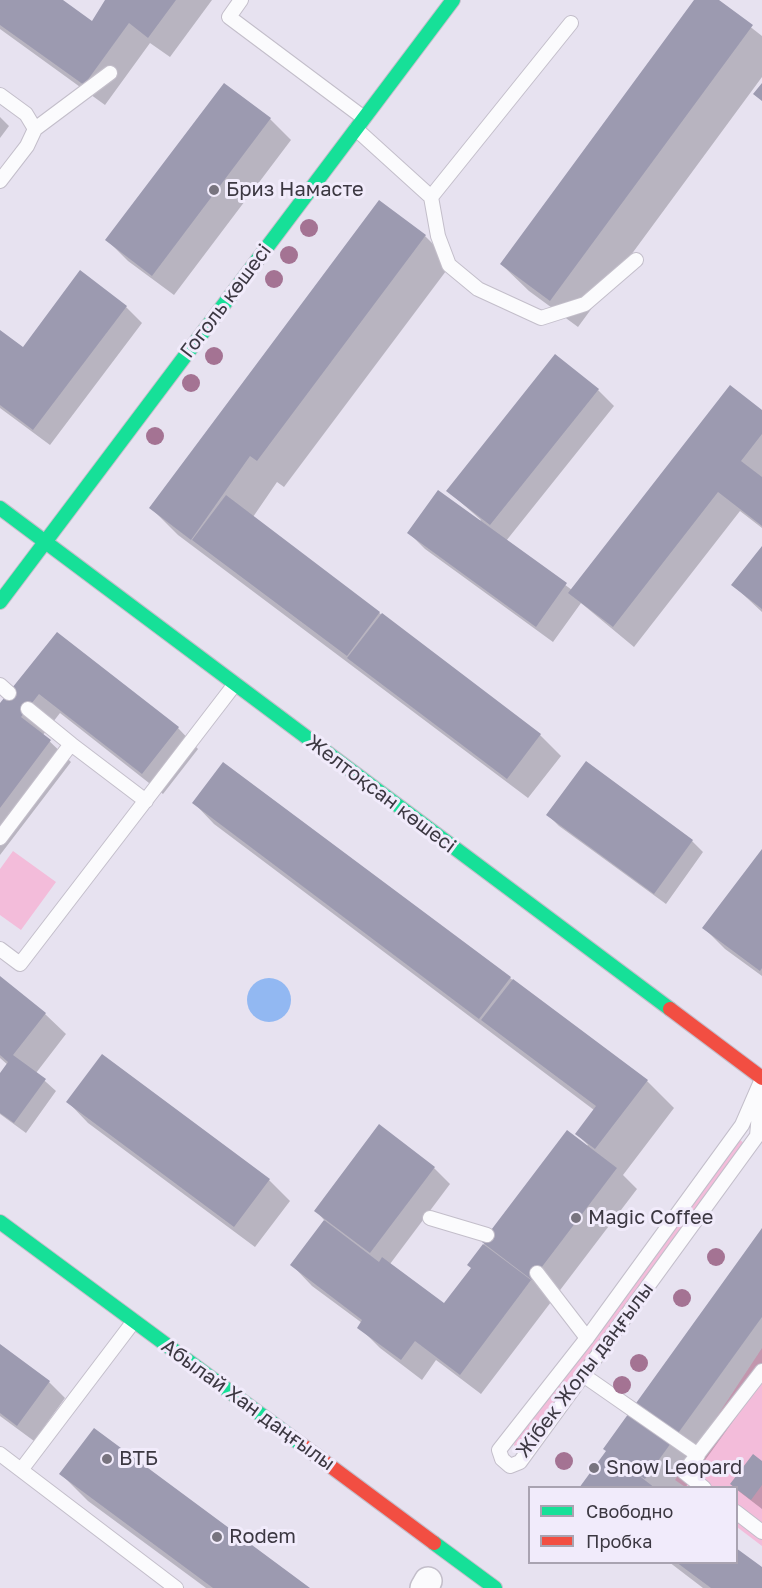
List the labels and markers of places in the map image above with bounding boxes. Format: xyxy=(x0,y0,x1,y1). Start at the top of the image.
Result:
place label: Бриз Намасте xyxy=(226,178,364,202)
marker: Бриз Намасте xyxy=(207,183,221,197)
place label: Magic Coffee xyxy=(588,1206,713,1230)
marker: Magic Coffee xyxy=(569,1211,583,1225)
place label: ВТБ xyxy=(119,1447,158,1471)
marker: ВТБ xyxy=(100,1452,114,1466)
place label: Snow Leopard xyxy=(606,1456,742,1480)
marker: Snow Leopard xyxy=(587,1461,601,1475)
place label: Rodem xyxy=(229,1525,296,1549)
marker: Rodem xyxy=(210,1530,224,1544)

